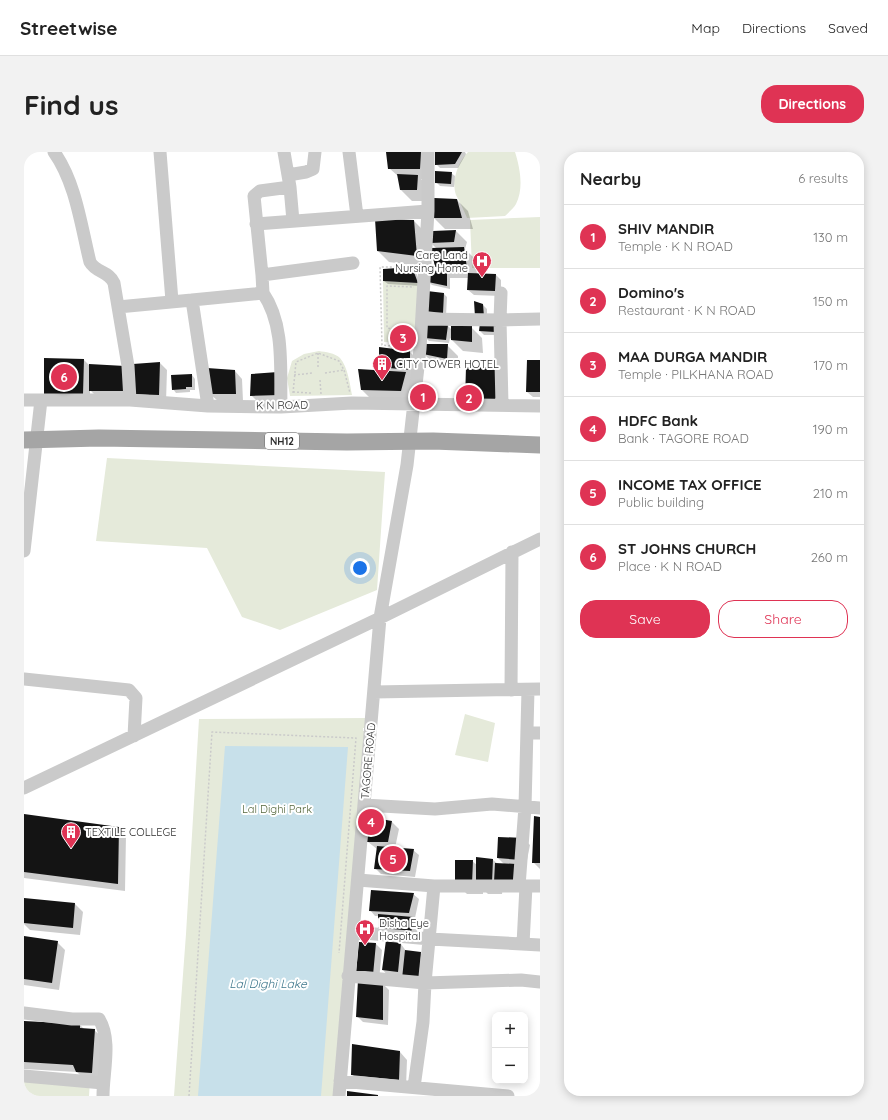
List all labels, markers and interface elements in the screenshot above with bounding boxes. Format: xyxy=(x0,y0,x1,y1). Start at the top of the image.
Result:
text: Streetwise xyxy=(20,16,117,40)
text: Map xyxy=(691,19,720,37)
text: Directions xyxy=(742,19,806,37)
text: Saved xyxy=(828,19,868,37)
button: Directions xyxy=(761,85,864,123)
text: Find us xyxy=(24,87,118,122)
text: Nearby xyxy=(580,168,641,189)
text: 6 results xyxy=(798,170,848,186)
text: SHIV MANDIR xyxy=(618,219,714,238)
text: 1 xyxy=(590,229,596,245)
text: 130 m xyxy=(813,229,848,245)
text: Temple · K N ROAD xyxy=(618,238,733,254)
place label: Care Land Nursing Home xyxy=(395,248,468,275)
hospital icon: Care Land Nursing Home xyxy=(471,250,493,278)
text: Domino's xyxy=(618,283,684,302)
text: 2 xyxy=(589,293,597,309)
text: 150 m xyxy=(813,293,848,309)
text: Restaurant · K N ROAD xyxy=(618,302,756,318)
pin: 3 xyxy=(390,323,416,353)
text: MAA DURGA MANDIR xyxy=(618,347,767,366)
building icon: CITY TOWER HOTEL xyxy=(371,353,393,381)
place label: CITY TOWER HOTEL xyxy=(396,357,499,371)
text: 3 xyxy=(590,357,596,373)
text: 170 m xyxy=(813,357,848,373)
pin: 6 xyxy=(51,362,77,392)
text: Temple · PILKHANA ROAD xyxy=(618,366,773,382)
pin: 1 xyxy=(410,382,436,412)
pin: 2 xyxy=(456,383,482,413)
street label: K N ROAD xyxy=(256,398,308,412)
text: HDFC Bank xyxy=(618,411,698,430)
text: 4 xyxy=(589,421,597,437)
text: 190 m xyxy=(813,421,848,437)
text: Bank · TAGORE ROAD xyxy=(618,430,749,446)
road number: NH12 xyxy=(265,433,299,449)
text: INCOME TAX OFFICE xyxy=(618,475,762,494)
text: 5 xyxy=(589,485,597,501)
text: 210 m xyxy=(813,485,848,501)
text: Public building xyxy=(618,494,704,510)
text: ST JOHNS CHURCH xyxy=(618,539,756,558)
text: 6 xyxy=(589,549,597,565)
text: 260 m xyxy=(811,549,848,565)
your location xyxy=(350,558,370,578)
text: Place · K N ROAD xyxy=(618,558,722,574)
button: Save xyxy=(580,600,710,638)
button: Share xyxy=(718,600,848,638)
street label: TAGORE ROAD xyxy=(358,722,378,800)
park label: Lal Dighi Park xyxy=(242,802,312,816)
pin: 4 xyxy=(358,807,384,837)
building icon: TEXTILE COLLEGE xyxy=(60,821,82,849)
place label: TEXTILE COLLEGE xyxy=(85,825,177,839)
pin: 5 xyxy=(380,844,406,874)
place label: Disha Eye Hospital xyxy=(379,916,429,943)
hospital icon: Disha Eye Hospital xyxy=(354,918,376,946)
water label: Lal Dighi Lake xyxy=(229,976,308,991)
map controls xyxy=(492,1012,528,1084)
button: + xyxy=(492,1012,528,1048)
button: − xyxy=(492,1048,528,1084)

